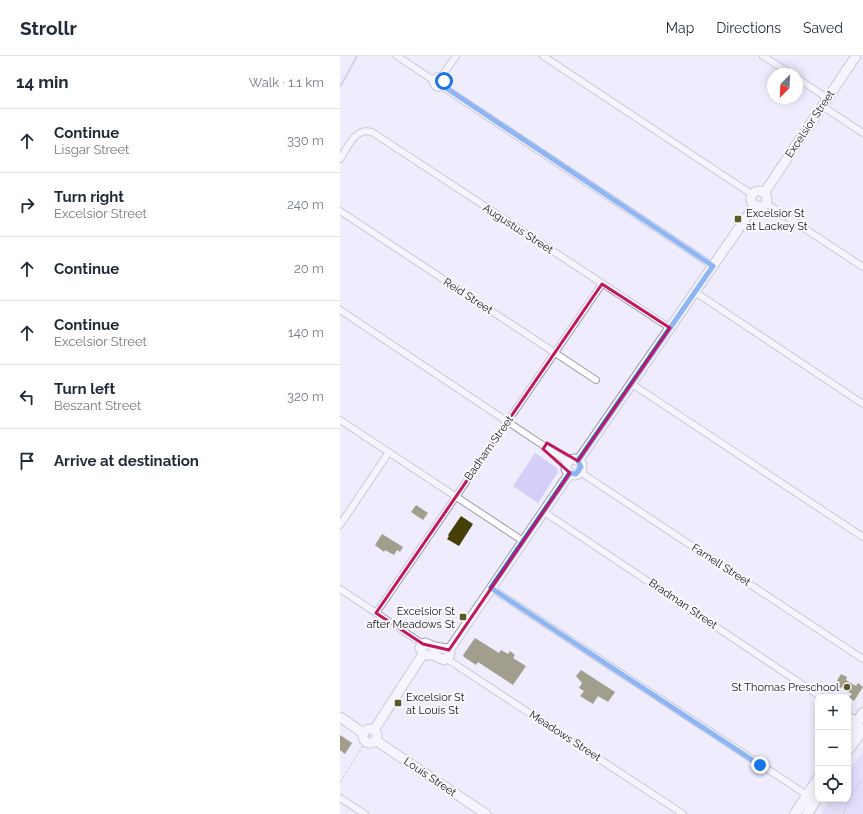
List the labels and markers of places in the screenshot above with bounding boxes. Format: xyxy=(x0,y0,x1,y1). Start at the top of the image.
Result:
place label: Excelsior St at Lackey St xyxy=(746,207,808,233)
marker: Excelsior St at Lackey St xyxy=(733,214,743,224)
place label: Excelsior St after Meadows St xyxy=(367,605,455,631)
marker: Excelsior St after Meadows St xyxy=(458,612,468,622)
place label: St Thomas Preschool xyxy=(732,681,839,694)
marker: St Thomas Preschool xyxy=(842,682,852,692)
place label: Excelsior St at Louis St xyxy=(406,691,465,717)
marker: Excelsior St at Louis St xyxy=(393,698,403,708)

